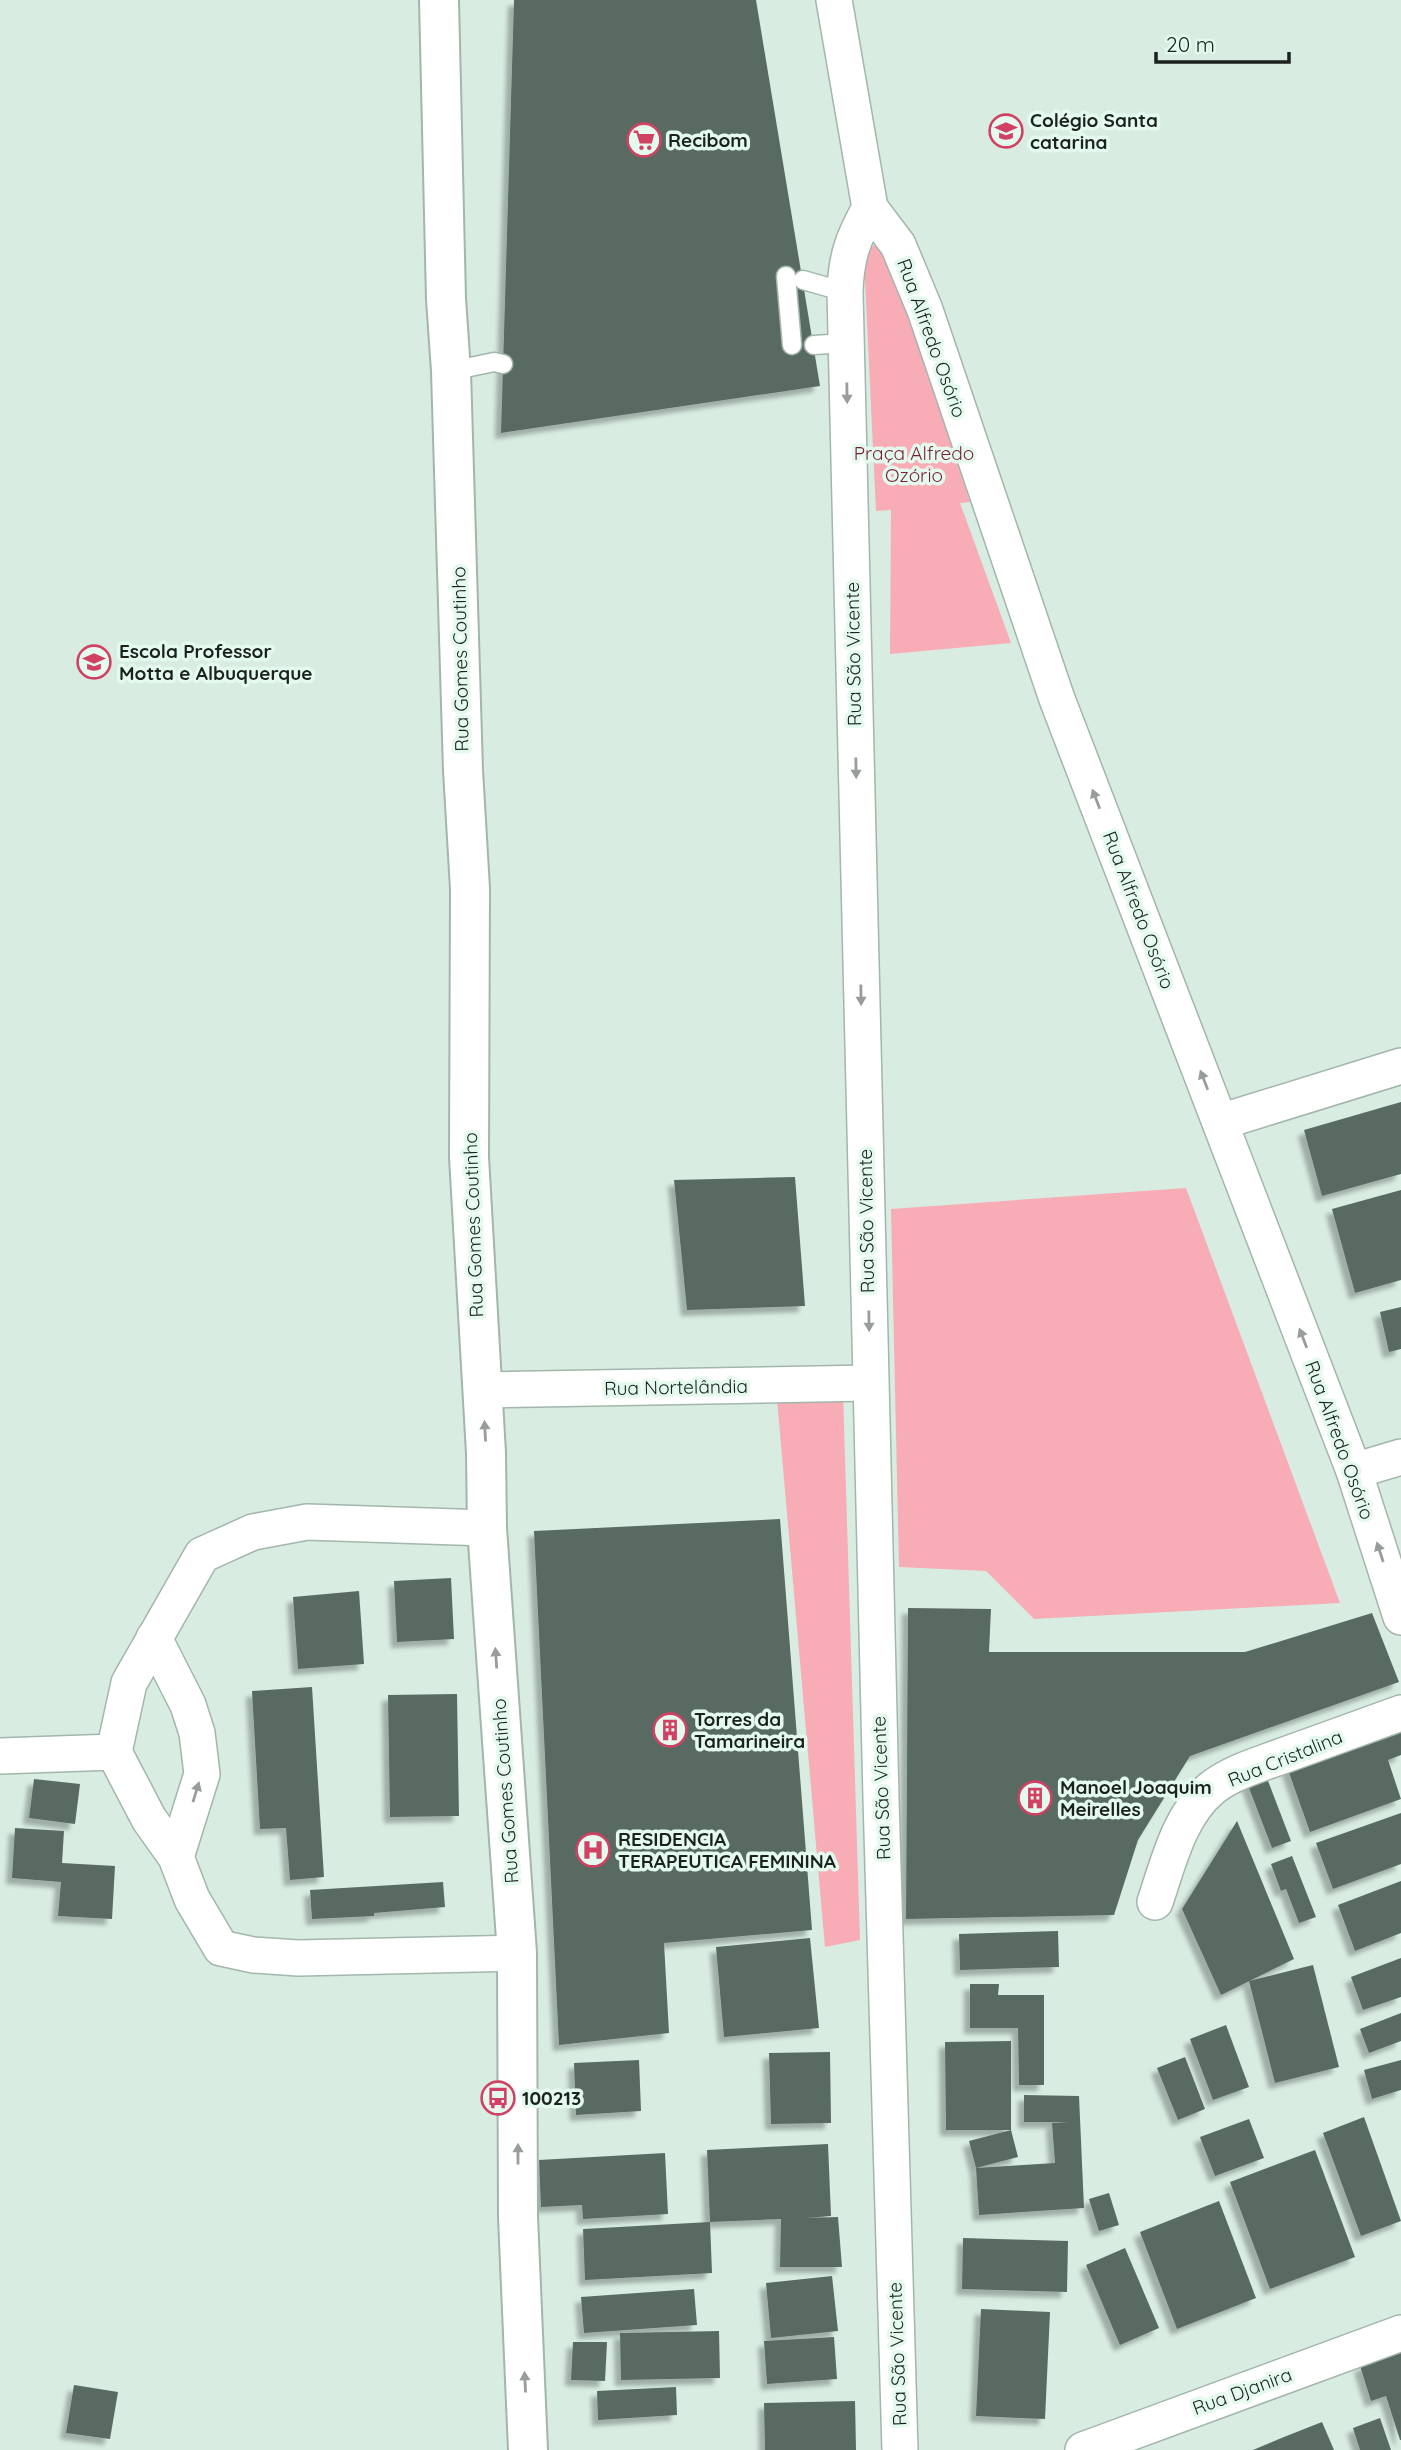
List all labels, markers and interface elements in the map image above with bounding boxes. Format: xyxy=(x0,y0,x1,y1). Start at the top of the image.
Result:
scale bar xyxy=(1156,21,1289,65)
text: 20 m xyxy=(1166,31,1215,57)
place label: Colégio Santa catarina xyxy=(1030,108,1158,154)
school or university icon: Colégio Santa catarina xyxy=(987,112,1025,150)
supermarket icon: Recibom xyxy=(625,121,663,159)
place label: Recibom xyxy=(668,128,748,152)
street label: Rua Alfredo Osório xyxy=(892,255,972,421)
one-way arrow xyxy=(841,383,853,405)
park label: Praça Alfredo Ozório xyxy=(854,441,974,487)
street label: Rua Gomes Coutinho xyxy=(446,566,474,752)
street label: Rua São Vicente xyxy=(840,582,866,726)
place label: Escola Professor Motta e Albuquerque xyxy=(119,639,313,685)
school or university icon: Escola Professor Motta e Albuquerque xyxy=(75,643,113,681)
one-way arrow xyxy=(850,757,861,779)
one-way arrow xyxy=(1090,788,1101,809)
street label: Rua Alfredo Osório xyxy=(1098,828,1180,992)
one-way arrow xyxy=(855,985,867,1007)
one-way arrow xyxy=(1199,1069,1210,1090)
street label: Rua Gomes Coutinho xyxy=(458,1132,488,1318)
street label: Rua São Vicente xyxy=(853,1149,879,1293)
one-way arrow xyxy=(863,1310,874,1332)
one-way arrow xyxy=(1297,1327,1308,1348)
street label: Rua Alfredo Osório xyxy=(1300,1357,1380,1523)
street label: Rua Nortelândia xyxy=(604,1374,748,1400)
one-way arrow xyxy=(479,1420,490,1442)
one-way arrow xyxy=(1374,1541,1385,1562)
one-way arrow xyxy=(490,1647,501,1669)
street label: Rua Gomes Coutinho xyxy=(487,1698,523,1884)
place label: Torres da Tamarineira xyxy=(694,1707,805,1753)
building icon: Torres da Tamarineira xyxy=(651,1711,689,1749)
street label: Rua São Vicente xyxy=(866,1716,896,1860)
street label: Rua Cristalina xyxy=(1224,1724,1346,1792)
place label: Manoel Joaquim Meirelles xyxy=(1060,1775,1212,1821)
building icon: Manoel Joaquim Meirelles xyxy=(1016,1779,1054,1817)
one-way arrow xyxy=(192,1781,202,1802)
place label: RESIDENCIA TERAPEUTICA FEMININA xyxy=(618,1827,836,1873)
hospital icon: RESIDENCIA TERAPEUTICA FEMININA xyxy=(574,1831,612,1869)
bus stop icon: 100213 xyxy=(479,2079,517,2117)
place label: 100213 xyxy=(522,2086,581,2110)
one-way arrow xyxy=(512,2143,524,2165)
street label: Rua São Vicente xyxy=(882,2282,912,2426)
street label: Rua Djanira xyxy=(1189,2362,1295,2420)
one-way arrow xyxy=(519,2371,530,2393)

